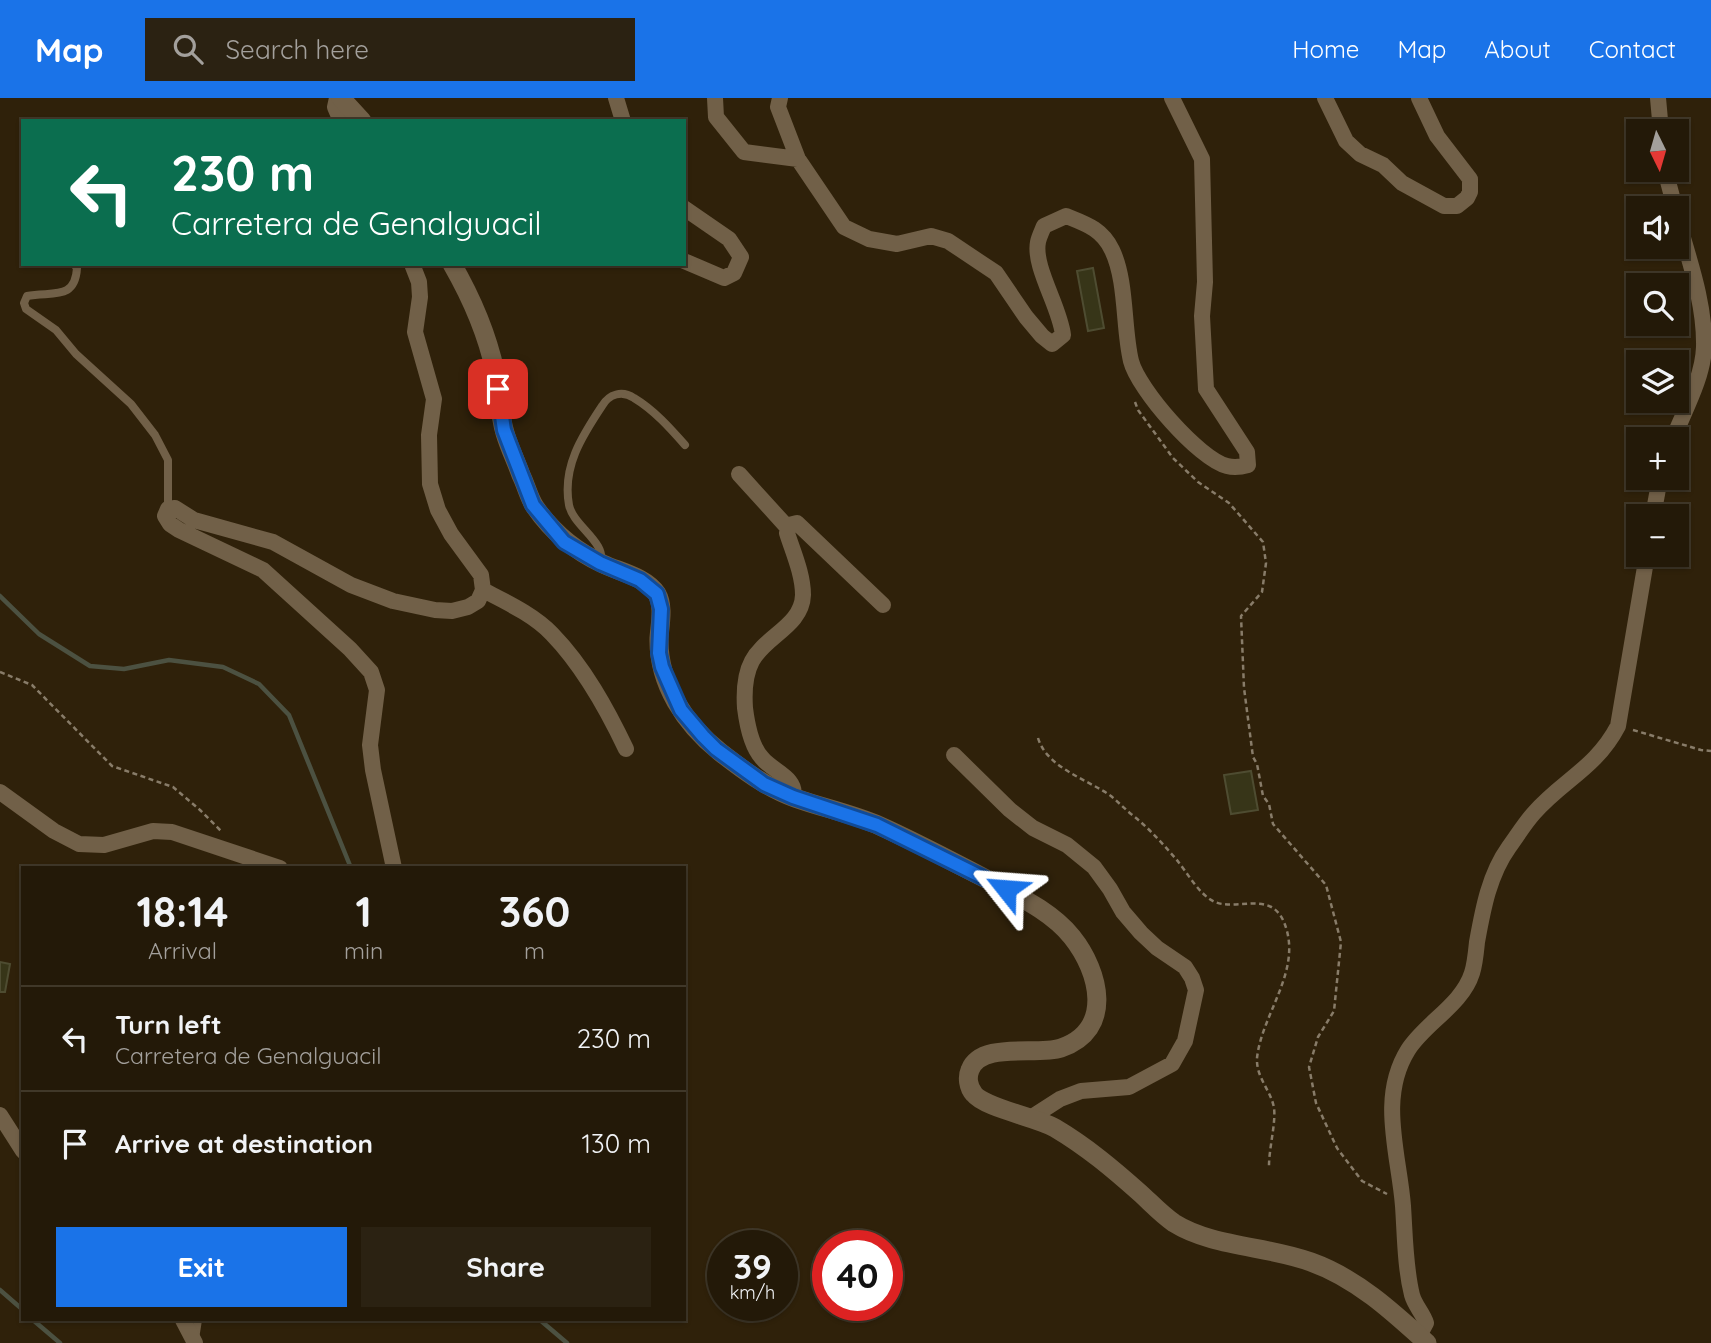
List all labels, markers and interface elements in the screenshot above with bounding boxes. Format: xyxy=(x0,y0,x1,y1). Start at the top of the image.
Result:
search box xyxy=(145,18,635,81)
text: Map xyxy=(35,29,103,70)
icon: search xyxy=(169,30,207,68)
text: Search here xyxy=(225,33,369,66)
text: Home xyxy=(1292,34,1359,64)
text: Map xyxy=(1397,34,1446,64)
text: About xyxy=(1484,34,1551,64)
text: Contact xyxy=(1589,34,1676,64)
north arrow xyxy=(1626,119,1689,182)
map controls xyxy=(1626,119,1689,567)
text: 230 m xyxy=(171,142,314,203)
icon: left xyxy=(56,147,147,238)
button: sound xyxy=(1626,196,1689,259)
text: Carretera de Genalguacil xyxy=(171,203,542,243)
button: search xyxy=(1626,273,1689,336)
button: layers xyxy=(1626,350,1689,413)
pin xyxy=(468,359,528,419)
icon: arrive xyxy=(479,370,517,408)
button: + xyxy=(1626,427,1689,490)
button: − xyxy=(1626,504,1689,567)
position arrow xyxy=(969,852,1043,926)
text: 18:14 xyxy=(137,885,228,938)
text: 1 xyxy=(355,885,372,938)
text: 360 xyxy=(499,885,570,938)
text: Arrival xyxy=(148,936,217,965)
text: min xyxy=(344,936,383,965)
text: m xyxy=(524,936,545,965)
text: Turn left xyxy=(115,1008,222,1041)
icon: left xyxy=(56,1020,94,1058)
text: 230 m xyxy=(577,1022,651,1055)
text: Carretera de Genalguacil xyxy=(115,1041,381,1070)
icon: arrive xyxy=(56,1125,94,1163)
text: Arrive at destination xyxy=(115,1127,373,1160)
text: 130 m xyxy=(581,1127,651,1160)
button: Exit xyxy=(56,1227,347,1307)
button: Share xyxy=(361,1227,651,1307)
speed limit sign: 40 xyxy=(812,1230,903,1321)
text: 39 xyxy=(733,1244,772,1288)
text: km/h xyxy=(730,1281,775,1304)

